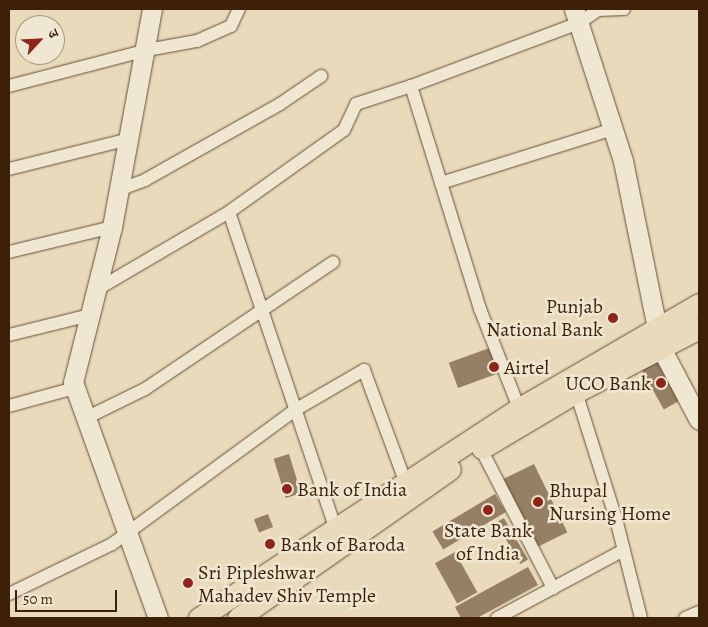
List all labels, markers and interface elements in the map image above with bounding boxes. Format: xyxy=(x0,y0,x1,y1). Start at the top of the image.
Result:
north arrow xyxy=(15,15,65,65)
text: उ xyxy=(43,27,63,41)
place label: Punjab National Bank xyxy=(486,294,603,341)
marker: Punjab National Bank xyxy=(607,312,619,324)
place label: Airtel xyxy=(504,355,549,379)
marker: Airtel xyxy=(488,361,500,373)
place label: UCO Bank xyxy=(565,371,651,395)
marker: UCO Bank xyxy=(655,377,667,389)
place label: Bank of India xyxy=(297,477,407,501)
place label: Bhupal Nursing Home xyxy=(549,479,671,526)
marker: Bank of India xyxy=(281,483,293,495)
marker: Bhupal Nursing Home xyxy=(531,495,545,509)
marker: State Bank of India xyxy=(482,504,494,516)
place label: State Bank of India xyxy=(444,518,532,565)
place label: Bank of Baroda xyxy=(280,532,405,556)
marker: Bank of Baroda xyxy=(264,538,276,550)
place label: Sri Pipleshwar Mahadev Shiv Temple xyxy=(198,560,376,607)
marker: Sri Pipleshwar Mahadev Shiv Temple xyxy=(182,577,194,589)
scale bar xyxy=(18,580,120,612)
text: 50 m xyxy=(23,589,53,609)

